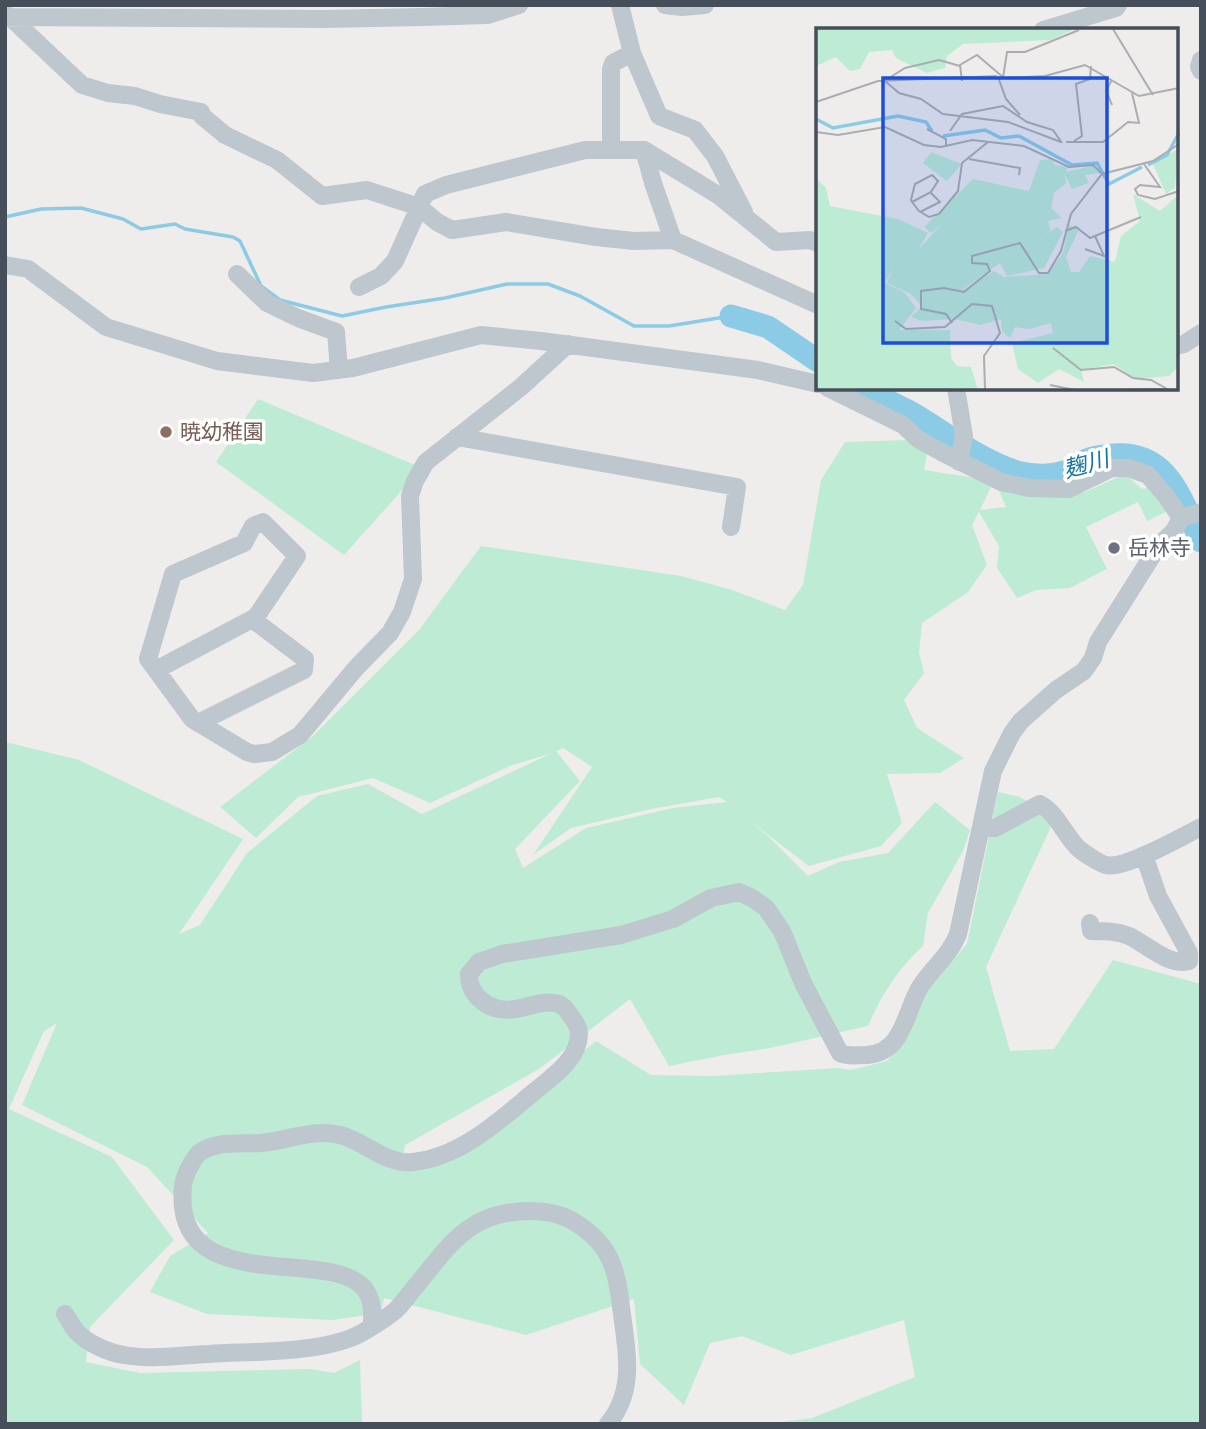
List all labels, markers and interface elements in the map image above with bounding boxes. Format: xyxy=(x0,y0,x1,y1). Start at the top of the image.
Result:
inset map xyxy=(816,28,1178,390)
place label: 暁幼稚園 xyxy=(180,420,264,445)
marker: 暁幼稚園 xyxy=(158,424,174,440)
water label: 麹川 xyxy=(1060,444,1115,485)
place label: 岳林寺 xyxy=(1128,536,1191,561)
marker: 岳林寺 xyxy=(1106,540,1122,556)

